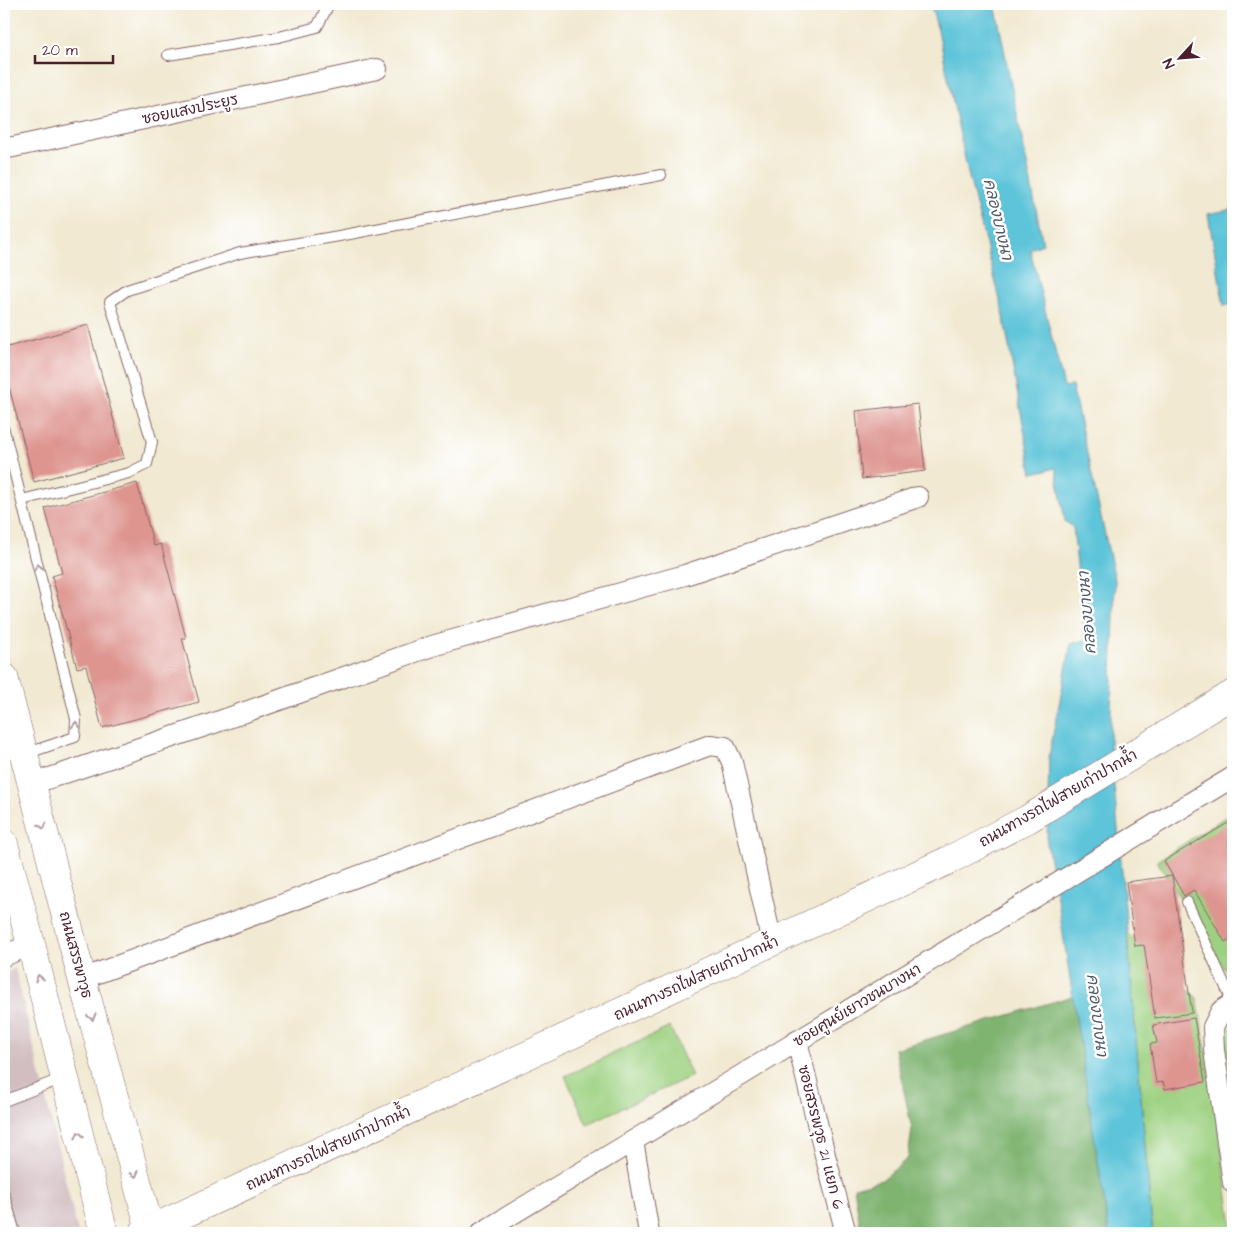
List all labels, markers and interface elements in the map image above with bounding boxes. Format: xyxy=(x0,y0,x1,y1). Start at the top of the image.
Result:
scale bar xyxy=(35,32,112,64)
north arrow xyxy=(1154,32,1204,82)
text: 20 m xyxy=(42,40,78,61)
text: N xyxy=(1158,55,1180,72)
street label: ซอยแสงประยูร xyxy=(140,89,240,130)
water label: คลองบางนา xyxy=(978,176,1018,263)
one-way arrow xyxy=(34,564,44,572)
water label: คลองบางนา xyxy=(1072,570,1102,655)
one-way arrow xyxy=(71,721,81,728)
street label: ถนนทางรถไฟสายเก่าปากน้ำ xyxy=(973,741,1141,852)
one-way arrow xyxy=(37,821,48,830)
street label: ถนนสรรพาวุธ xyxy=(54,909,97,1001)
street label: ถนนทางรถไฟสายเก่าปากน้ำ xyxy=(609,927,782,1026)
street label: ซอยศูนย์เยาวชนบางนา xyxy=(789,959,925,1052)
one-way arrow xyxy=(34,973,45,982)
water label: คลองบางนา xyxy=(1081,973,1113,1059)
one-way arrow xyxy=(87,1012,97,1020)
street label: ซอยสรรพวุธ 21 แยก 6 xyxy=(792,1063,849,1212)
street label: ถนนทางรถไฟสายเก่าปากน้ำ xyxy=(241,1097,414,1196)
one-way arrow xyxy=(74,1131,85,1140)
one-way arrow xyxy=(129,1169,140,1178)

